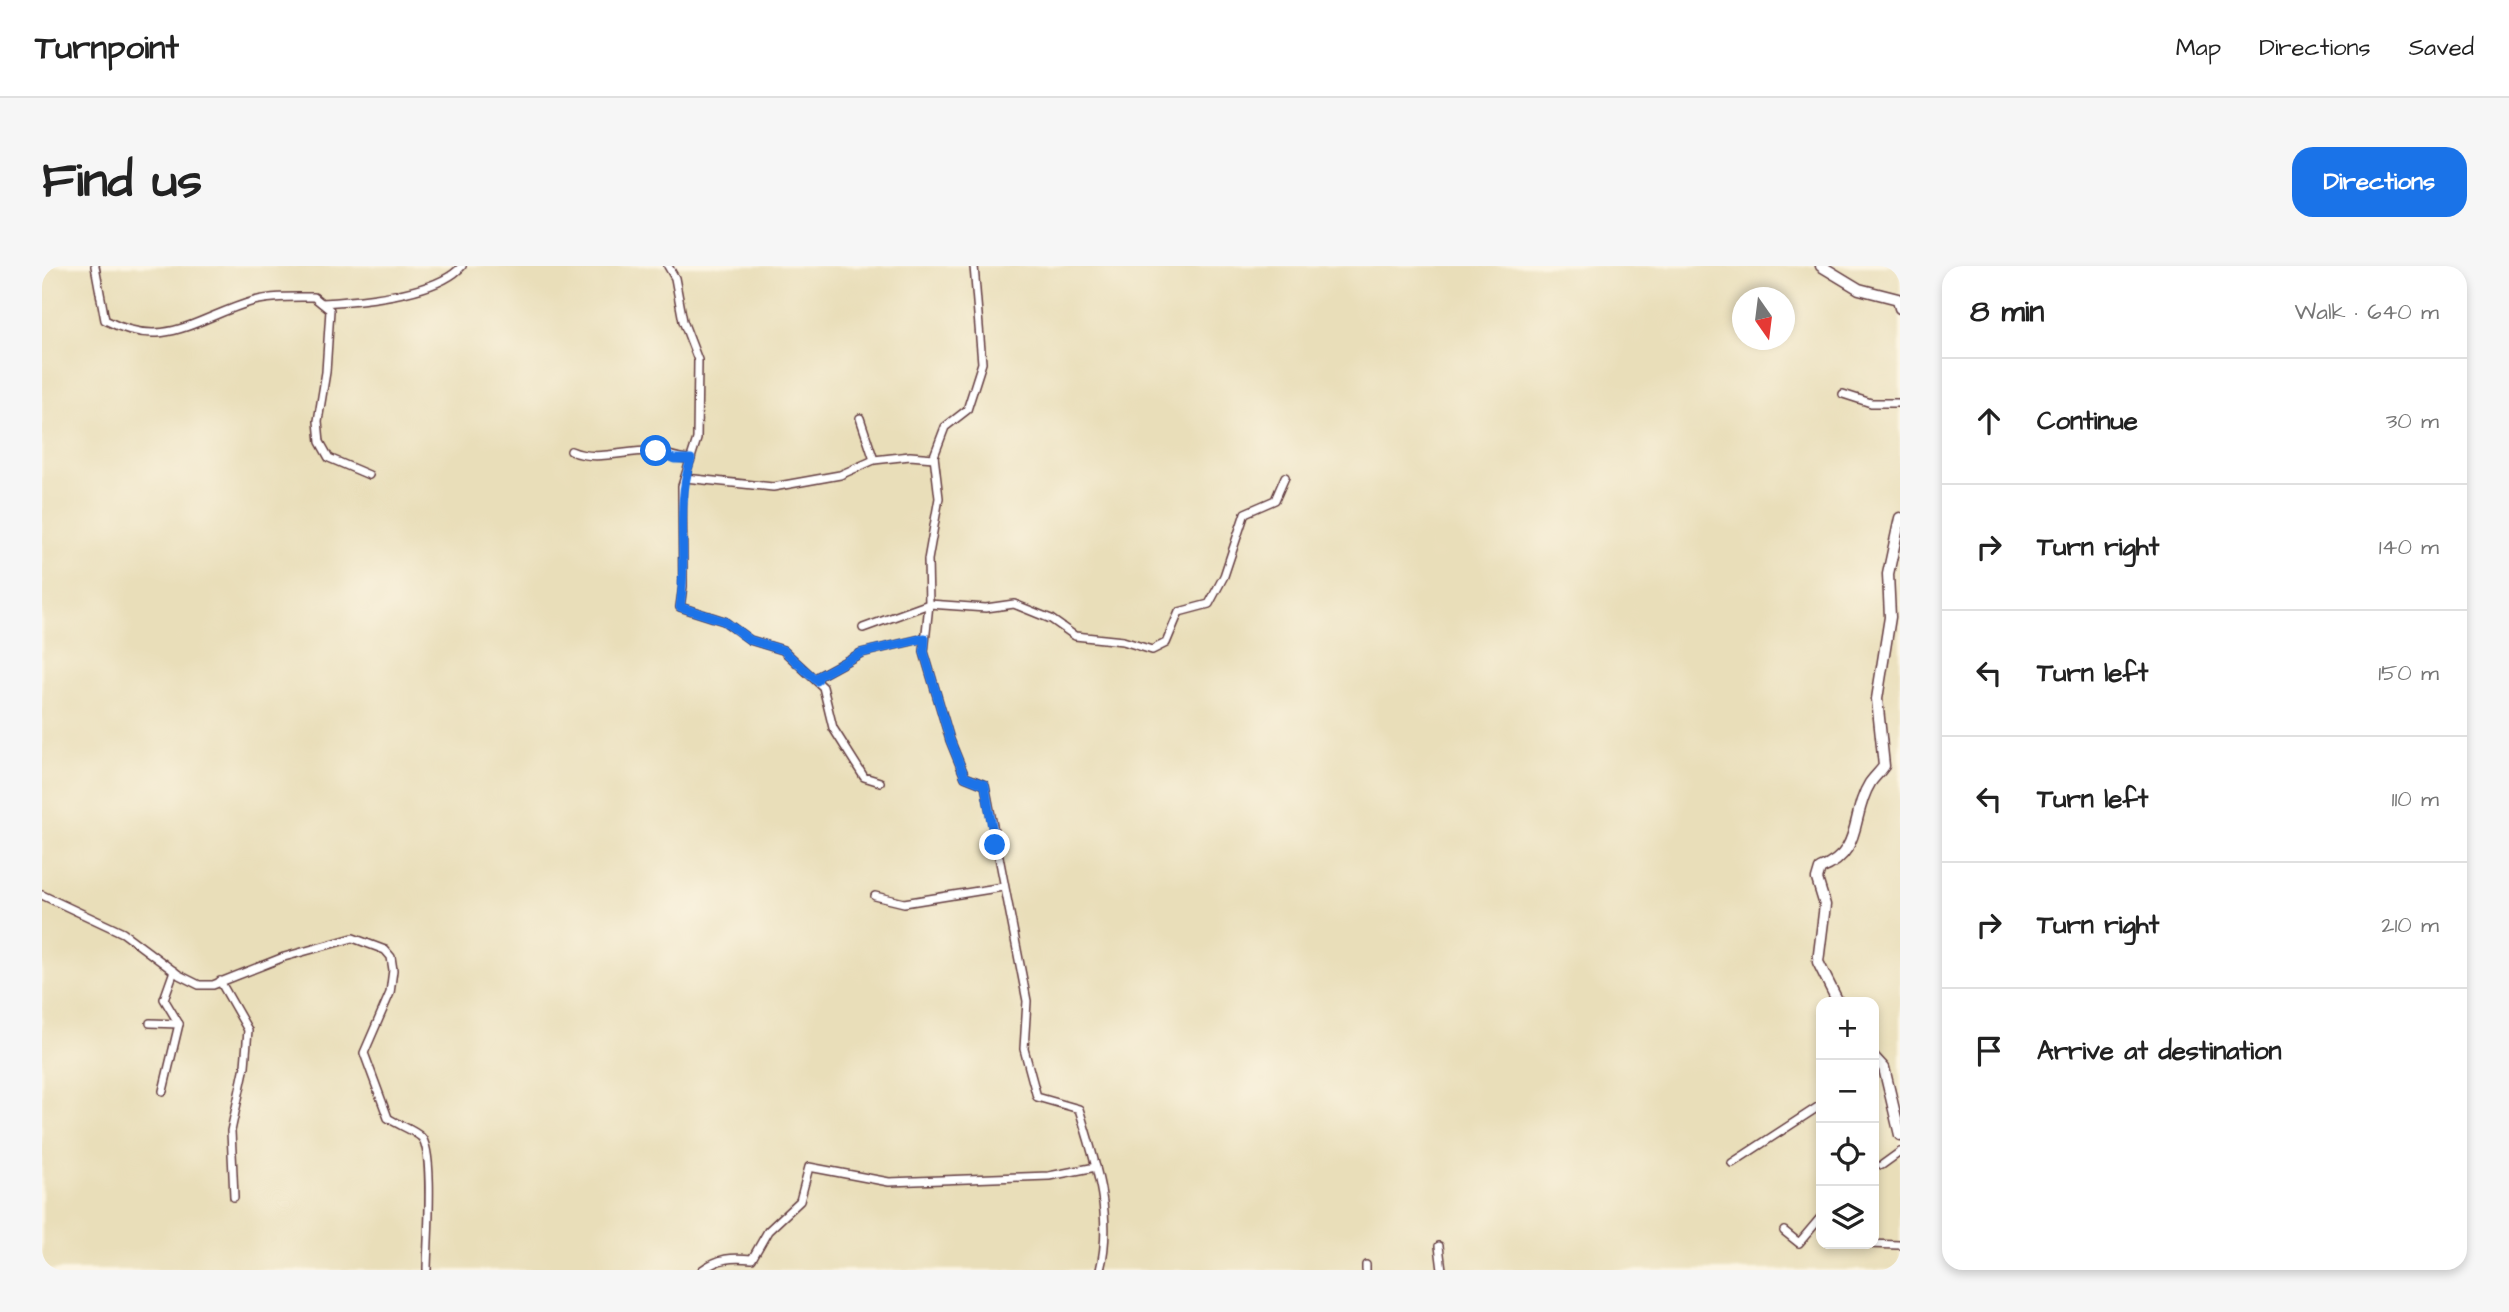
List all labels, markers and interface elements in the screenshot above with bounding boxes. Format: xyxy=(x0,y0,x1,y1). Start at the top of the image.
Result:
text: Turnpoint xyxy=(35,25,179,71)
text: Map xyxy=(2176,31,2221,65)
text: Directions xyxy=(2259,31,2371,65)
text: Saved xyxy=(2409,31,2474,65)
button: Directions xyxy=(2292,147,2467,217)
text: Find us xyxy=(42,148,202,216)
north arrow xyxy=(1732,287,1795,350)
text: 8 min xyxy=(1970,291,2044,333)
text: Walk · 640 m xyxy=(2295,296,2439,328)
icon: ahead xyxy=(1970,402,2008,440)
text: Continue xyxy=(2037,403,2138,439)
text: 30 m xyxy=(2386,405,2439,437)
route start xyxy=(640,435,671,466)
icon: right xyxy=(1970,528,2008,566)
text: Turn right xyxy=(2037,529,2159,565)
text: 140 m xyxy=(2379,531,2439,563)
icon: left xyxy=(1970,654,2008,692)
text: Turn left xyxy=(2037,655,2148,691)
text: 150 m xyxy=(2378,657,2439,689)
icon: left xyxy=(1970,780,2008,818)
text: Turn left xyxy=(2037,781,2148,817)
text: 110 m xyxy=(2391,783,2439,815)
route end xyxy=(979,829,1010,860)
icon: right xyxy=(1970,906,2008,944)
text: Turn right xyxy=(2037,907,2159,943)
text: 210 m xyxy=(2381,909,2439,941)
map controls xyxy=(1816,997,1879,1249)
button: + xyxy=(1816,997,1879,1060)
icon: arrive xyxy=(1970,1032,2008,1070)
text: Arrive at destination xyxy=(2037,1033,2282,1069)
button: − xyxy=(1816,1060,1879,1123)
button: locate xyxy=(1816,1123,1879,1186)
button: layers xyxy=(1816,1186,1879,1249)

